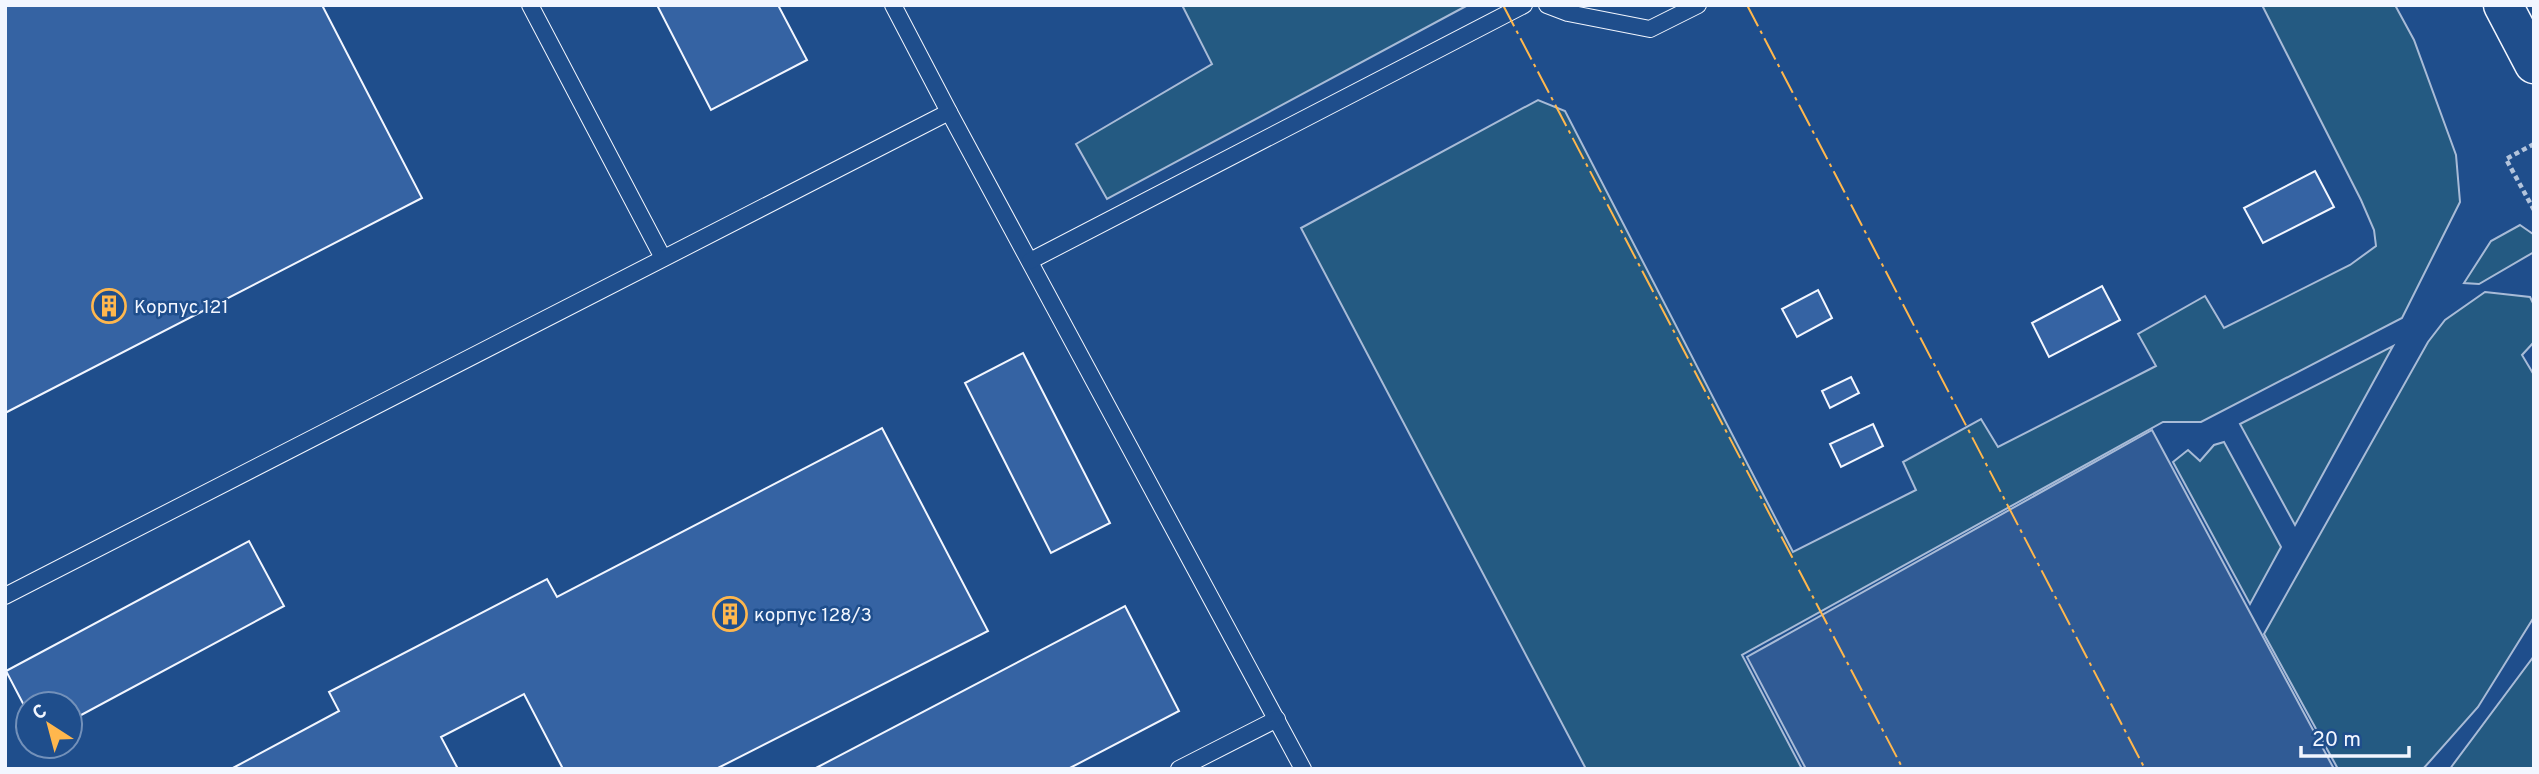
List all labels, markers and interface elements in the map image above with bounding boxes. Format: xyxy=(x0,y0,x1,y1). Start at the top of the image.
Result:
building icon: Корпус 121 xyxy=(90,287,128,325)
place label: Корпус 121 xyxy=(134,296,229,320)
building icon: корпус 128/3 xyxy=(711,595,749,633)
place label: корпус 128/3 xyxy=(754,604,872,628)
north arrow xyxy=(14,690,84,760)
text: С xyxy=(28,700,52,726)
scale bar xyxy=(2301,714,2410,758)
text: 20 m xyxy=(2312,727,2361,754)

